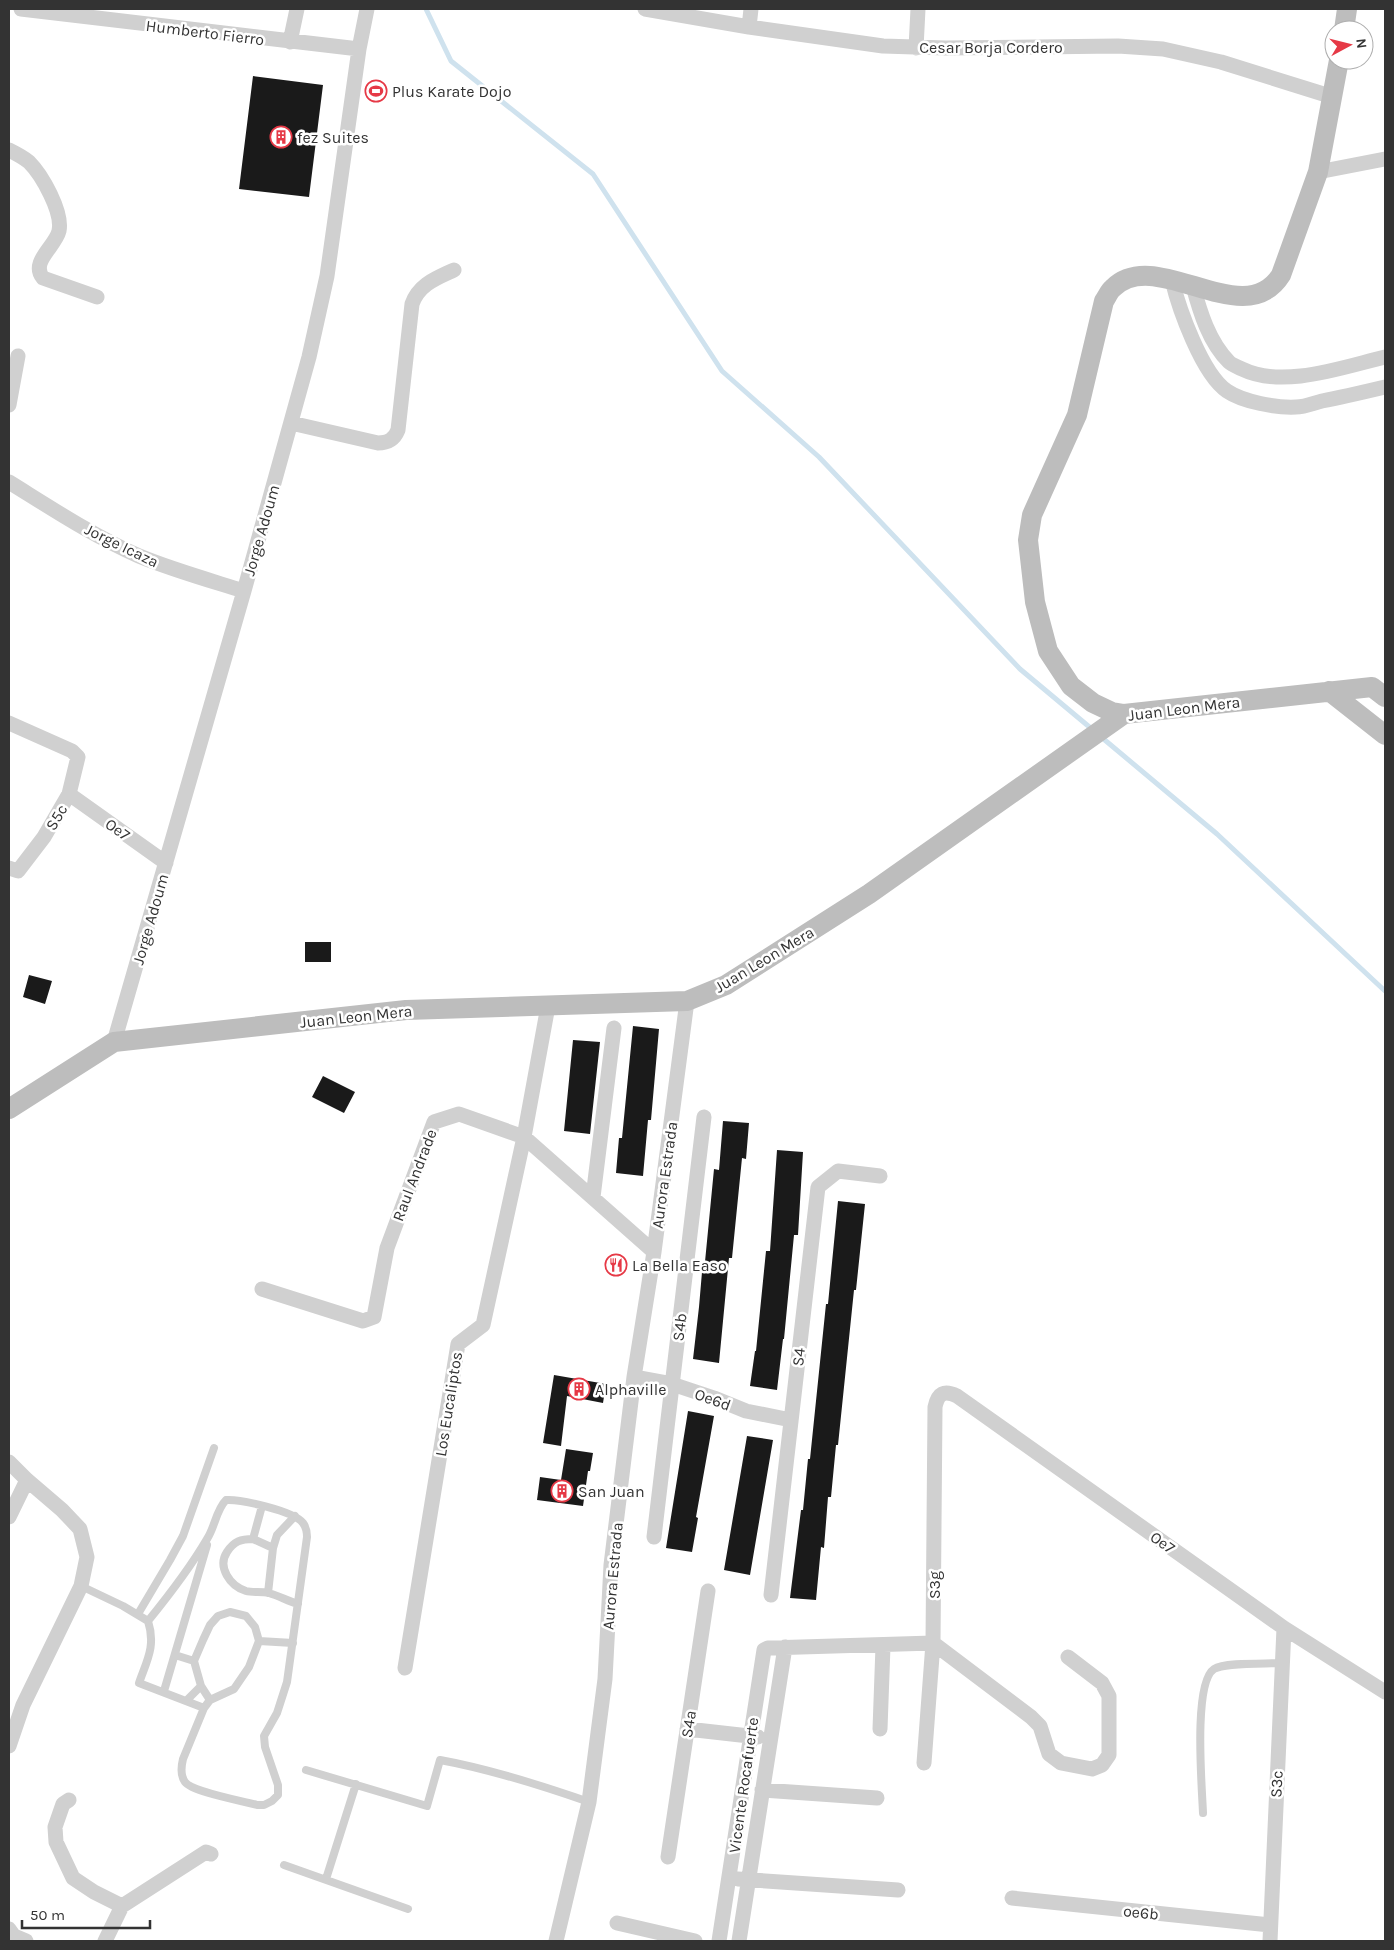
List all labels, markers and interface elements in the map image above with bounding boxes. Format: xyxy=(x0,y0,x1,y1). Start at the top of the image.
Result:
street label: Humberto Fierro xyxy=(145,16,265,49)
north arrow xyxy=(1324,20,1374,70)
text: N xyxy=(1352,37,1370,49)
street label: Cesar Borja Cordero xyxy=(919,38,1063,57)
sports icon: Plus Karate Dojo xyxy=(364,79,388,103)
place label: Plus Karate Dojo xyxy=(392,82,511,101)
building icon: fez Suites xyxy=(269,125,293,149)
place label: fez Suites xyxy=(297,128,369,147)
street label: Jorge Adoum xyxy=(239,482,284,578)
street label: Jorge Icaza xyxy=(82,519,162,571)
street label: Juan Leon Mera xyxy=(1127,692,1241,725)
street label: S5c xyxy=(41,801,72,834)
street label: Oe7 xyxy=(102,814,134,845)
street label: Jorge Adoum xyxy=(128,871,173,967)
street label: Juan Leon Mera xyxy=(711,922,817,997)
street label: Juan Leon Mera xyxy=(299,1001,413,1032)
street label: Aurora Estrada xyxy=(648,1120,681,1230)
street label: Raul Andrade xyxy=(388,1126,441,1224)
restaurant icon: La Bella Easo xyxy=(604,1253,628,1277)
place label: La Bella Easo xyxy=(632,1256,727,1275)
street label: S4b xyxy=(668,1312,691,1342)
street label: S4 xyxy=(788,1347,809,1367)
street label: Los Eucaliptos xyxy=(431,1350,466,1458)
building icon: Alphaville xyxy=(567,1377,591,1401)
place label: Alphaville xyxy=(595,1380,666,1399)
street label: Oe6d xyxy=(692,1384,734,1415)
building icon: San Juan xyxy=(550,1479,574,1503)
place label: San Juan xyxy=(578,1482,645,1501)
street label: Aurora Estrada xyxy=(598,1521,627,1631)
street label: Oe7 xyxy=(1147,1527,1179,1558)
street label: S3g xyxy=(925,1571,944,1599)
street label: S4a xyxy=(677,1709,700,1739)
street label: Vicente Rocafuerte xyxy=(725,1716,762,1854)
street label: S3c xyxy=(1266,1770,1287,1798)
scale bar xyxy=(22,1898,150,1930)
street label: oe6b xyxy=(1122,1901,1160,1924)
text: 50 m xyxy=(30,1906,65,1924)

